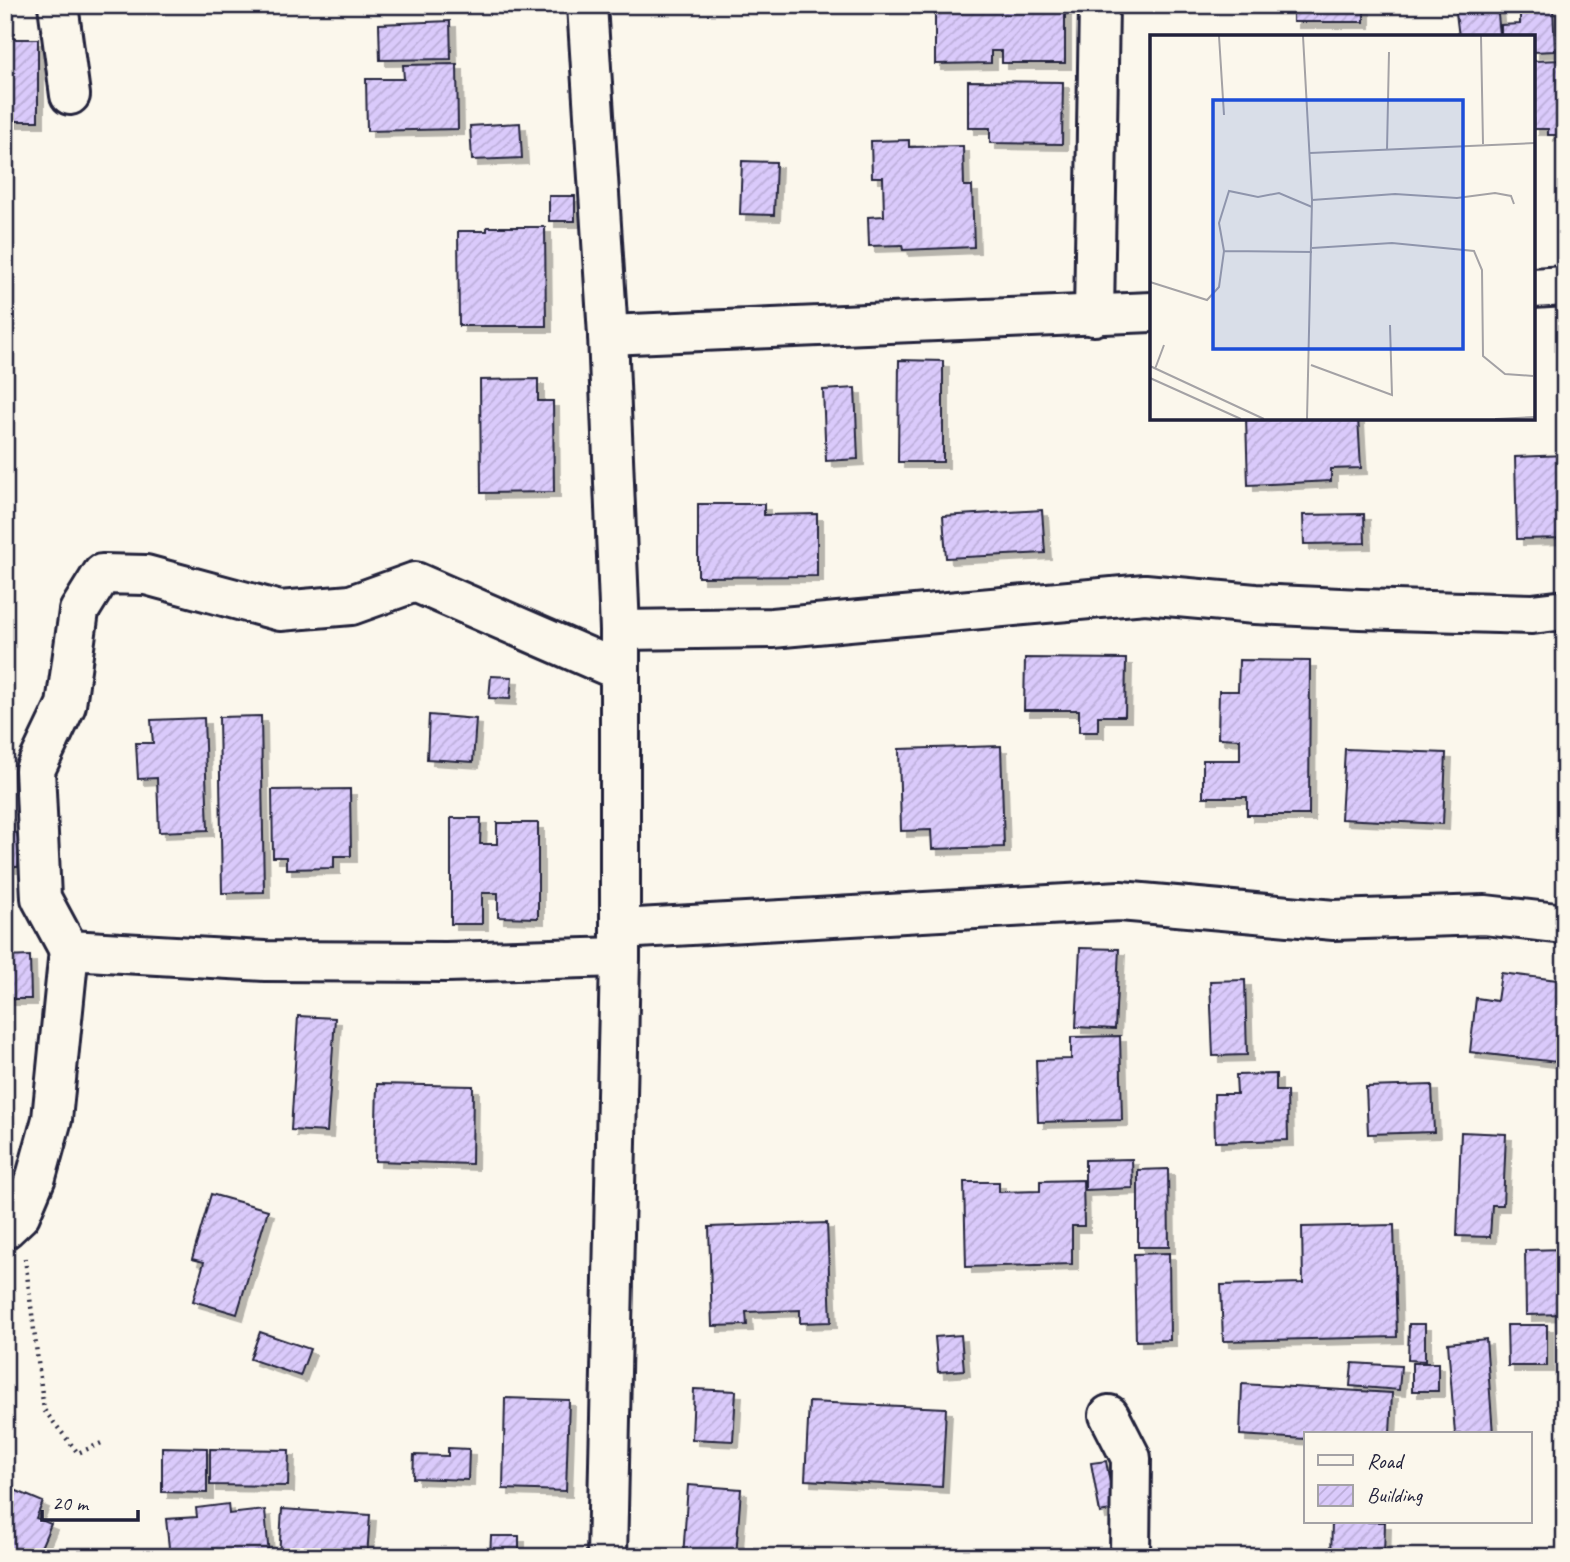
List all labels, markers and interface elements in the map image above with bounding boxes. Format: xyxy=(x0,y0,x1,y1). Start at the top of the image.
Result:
inset map xyxy=(1150,35,1535,420)
legend xyxy=(1304,1432,1532,1524)
text: Road xyxy=(1367,1448,1406,1474)
scale bar xyxy=(42,1478,138,1522)
text: Building xyxy=(1367,1482,1424,1508)
text: 20 m xyxy=(52,1490,90,1516)

